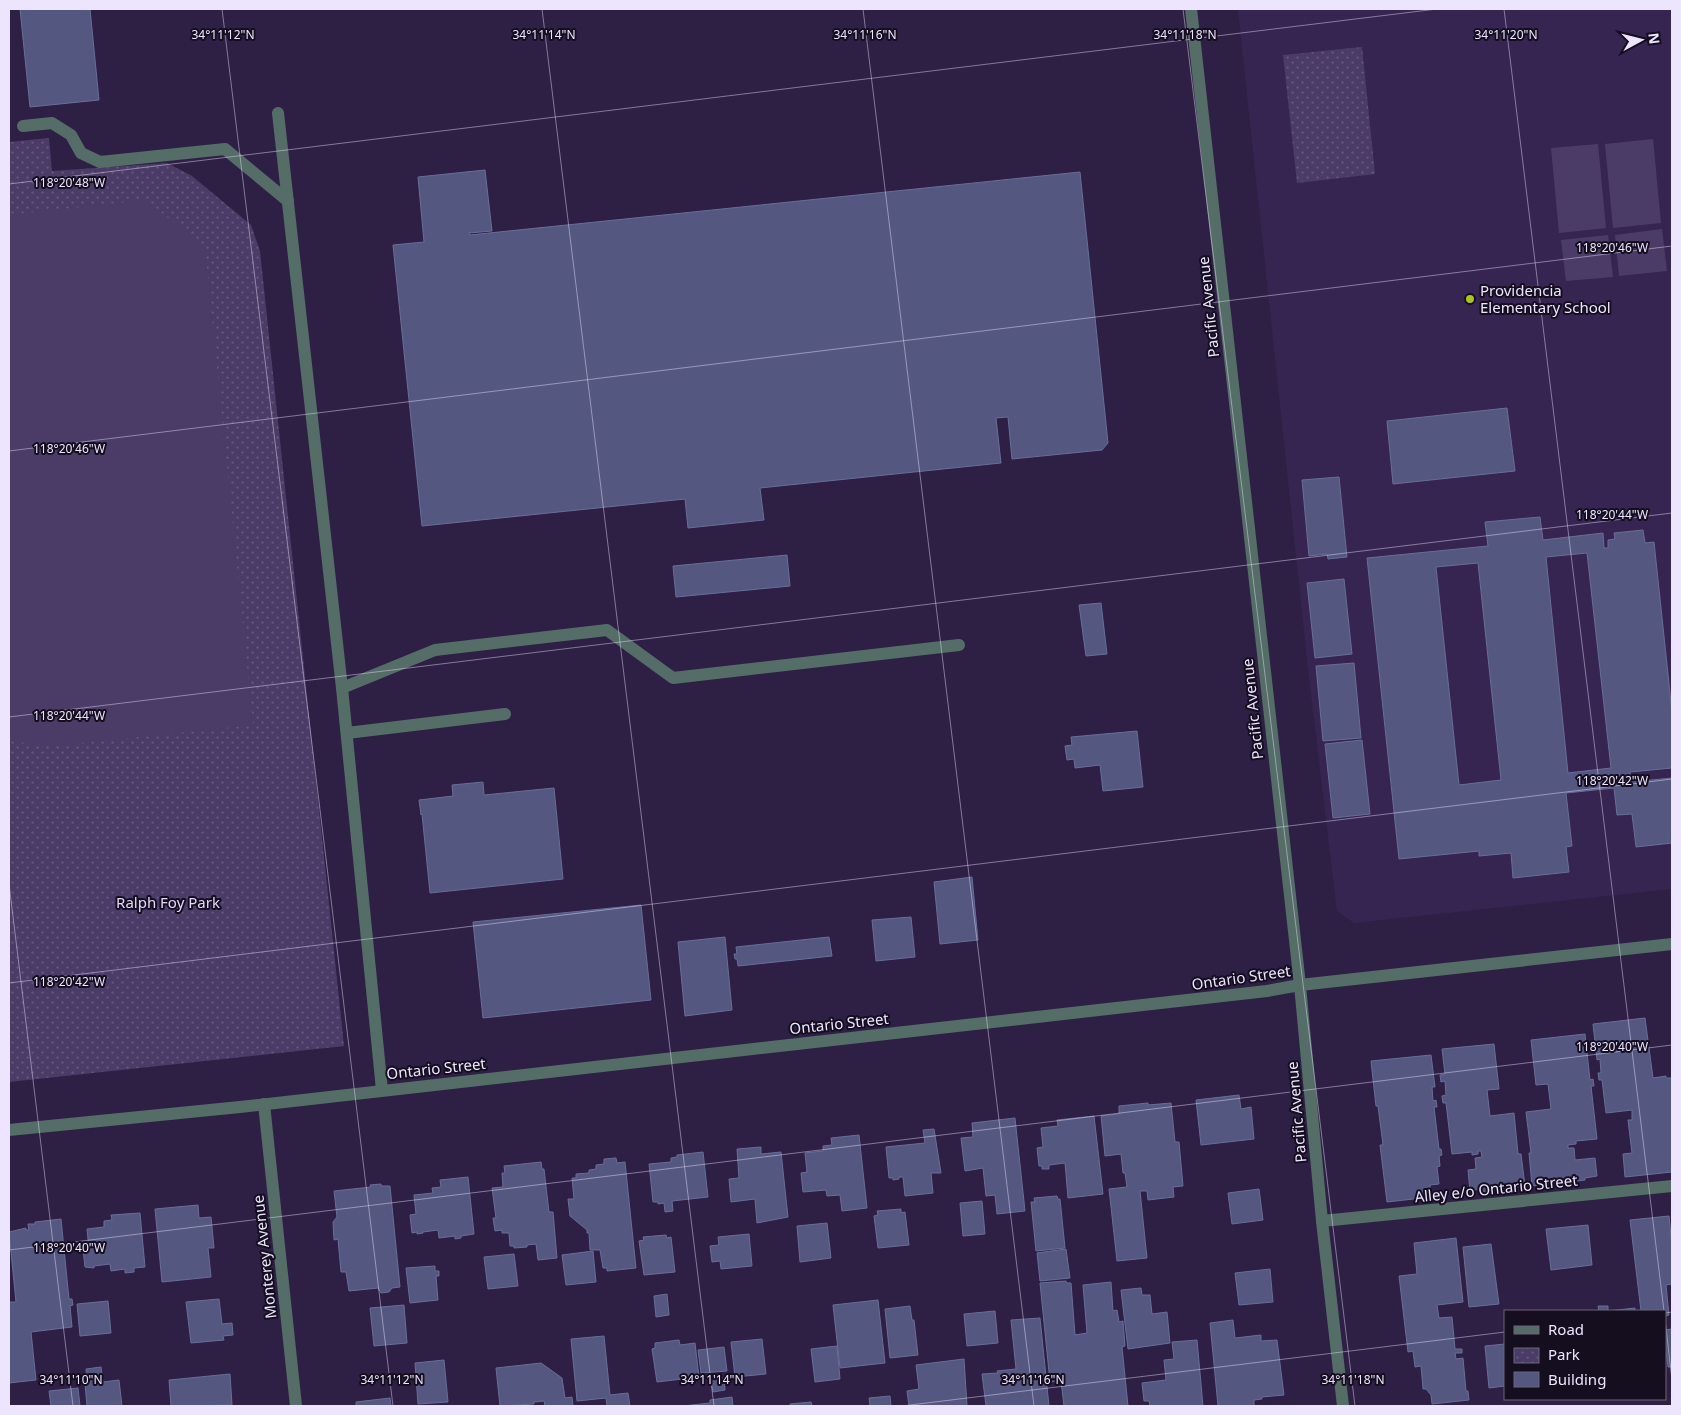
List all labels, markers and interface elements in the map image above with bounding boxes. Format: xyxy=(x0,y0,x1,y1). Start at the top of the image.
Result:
north arrow xyxy=(1616,15,1666,65)
text: 34°11'12"N xyxy=(191,26,255,43)
text: 34°11'14"N xyxy=(512,26,576,43)
text: 34°11'16"N xyxy=(833,26,897,43)
text: 34°11'18"N xyxy=(1153,26,1217,43)
text: 34°11'20"N xyxy=(1474,26,1538,43)
text: N xyxy=(1644,32,1665,45)
text: 118°20'48"W xyxy=(33,174,105,191)
text: 118°20'46"W xyxy=(1576,239,1648,256)
street label: Pacific Avenue xyxy=(1193,256,1223,358)
place label: Providencia Elementary School xyxy=(1480,280,1611,317)
marker: Providencia Elementary School xyxy=(1464,293,1476,305)
text: 118°20'46"W xyxy=(33,440,105,457)
text: 118°20'44"W xyxy=(1576,506,1648,523)
street label: Pacific Avenue xyxy=(1237,658,1267,760)
text: 118°20'44"W xyxy=(33,707,105,724)
text: 118°20'42"W xyxy=(1576,772,1648,789)
park label: Ralph Foy Park xyxy=(116,892,220,912)
street label: Ontario Street xyxy=(1190,960,1292,994)
text: 118°20'42"W xyxy=(33,973,105,990)
street label: Ontario Street xyxy=(788,1008,890,1038)
text: 118°20'40"W xyxy=(1576,1038,1648,1055)
street label: Ontario Street xyxy=(385,1053,487,1083)
street label: Pacific Avenue xyxy=(1282,1061,1310,1163)
street label: Alley e/o Ontario Street xyxy=(1414,1169,1579,1207)
street label: Monterey Avenue xyxy=(248,1194,280,1320)
text: 118°20'40"W xyxy=(33,1239,105,1256)
legend xyxy=(1504,1310,1666,1400)
text: Road xyxy=(1548,1319,1584,1339)
text: Park xyxy=(1548,1344,1580,1364)
text: Building xyxy=(1548,1369,1606,1389)
text: 34°11'10"N xyxy=(39,1371,103,1388)
text: 34°11'12"N xyxy=(360,1371,424,1388)
text: 34°11'14"N xyxy=(680,1371,744,1388)
text: 34°11'16"N xyxy=(1001,1371,1065,1388)
text: 34°11'18"N xyxy=(1321,1371,1385,1388)

